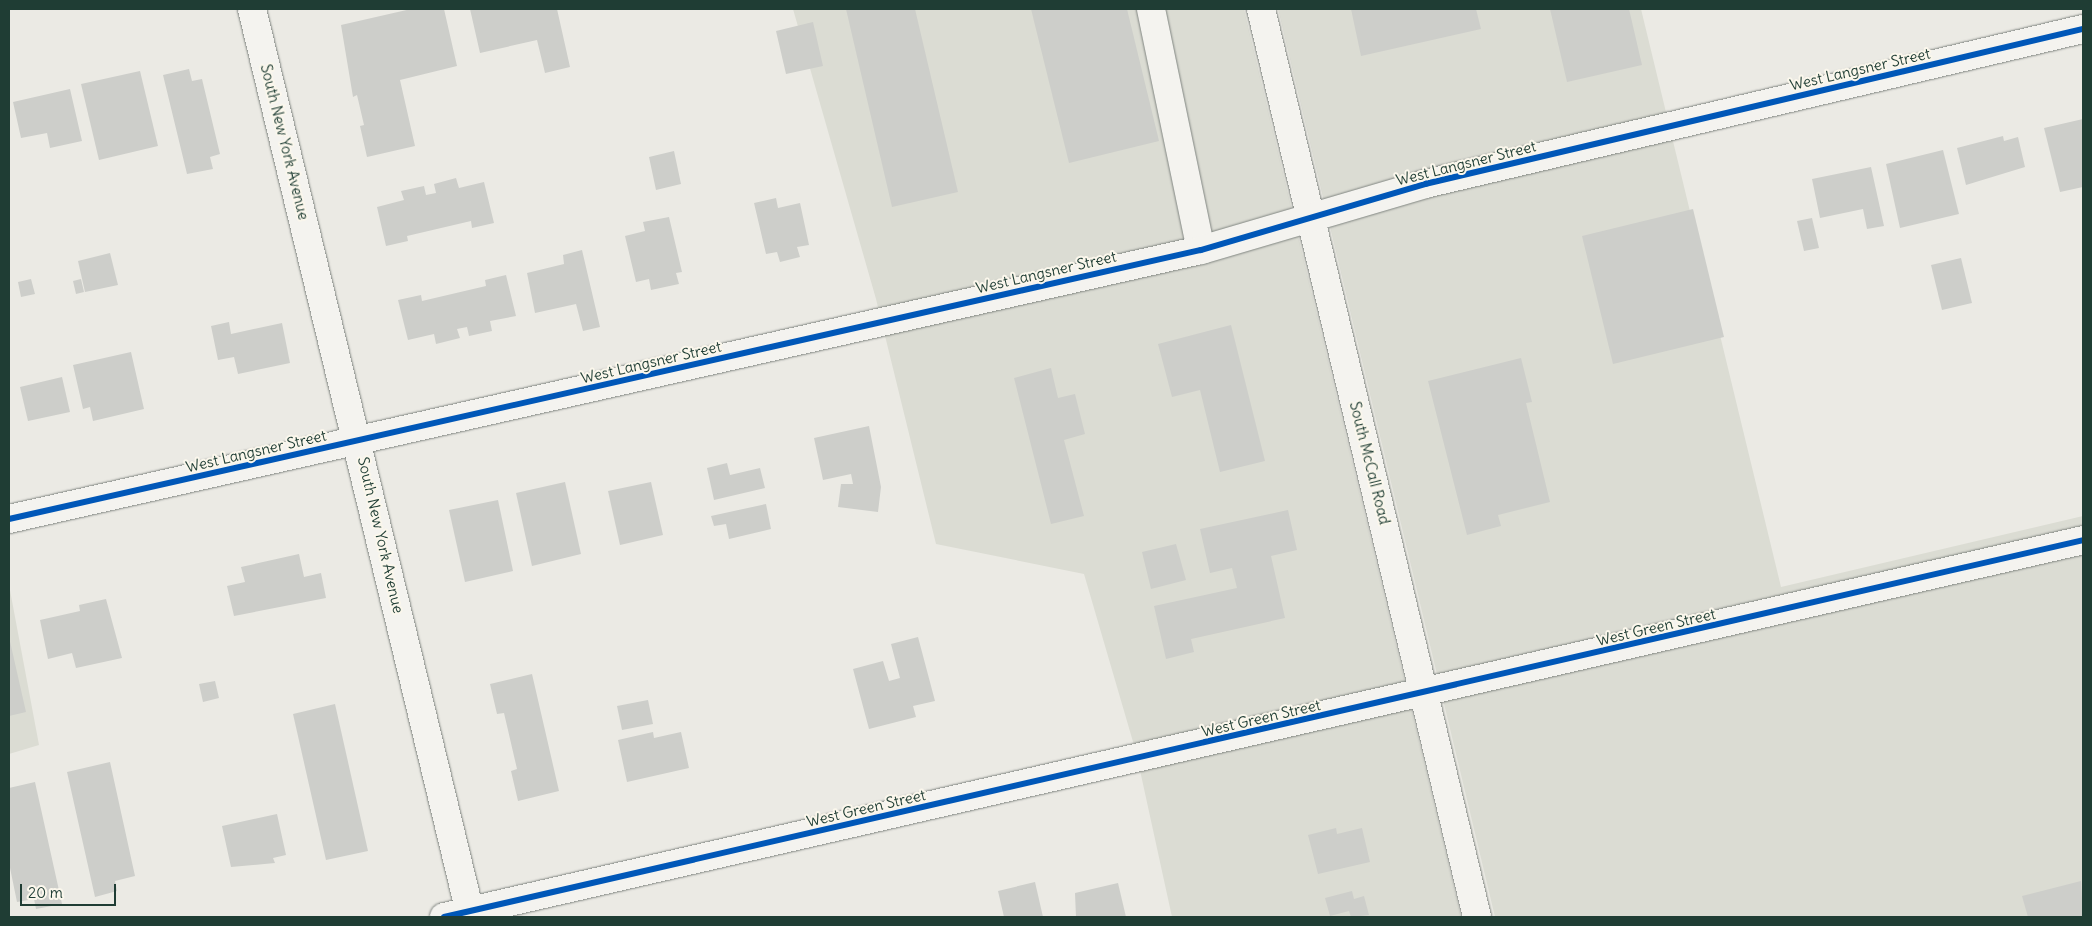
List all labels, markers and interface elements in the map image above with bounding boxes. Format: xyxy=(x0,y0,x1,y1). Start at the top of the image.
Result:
street label: West Langsner Street xyxy=(1788,44,1932,94)
street label: South New York Avenue xyxy=(257,62,313,222)
street label: West Langsner Street xyxy=(1394,137,1538,189)
street label: West Langsner Street xyxy=(974,247,1118,297)
street label: West Langsner Street xyxy=(579,337,723,387)
street label: South McCall Road xyxy=(1346,400,1394,526)
street label: West Langsner Street xyxy=(184,426,328,476)
street label: South New York Avenue xyxy=(354,455,408,615)
street label: West Green Street xyxy=(1595,605,1717,649)
street label: West Green Street xyxy=(1200,696,1322,740)
street label: West Green Street xyxy=(805,786,927,830)
scale bar xyxy=(22,874,119,906)
text: 20 m xyxy=(28,883,63,902)

